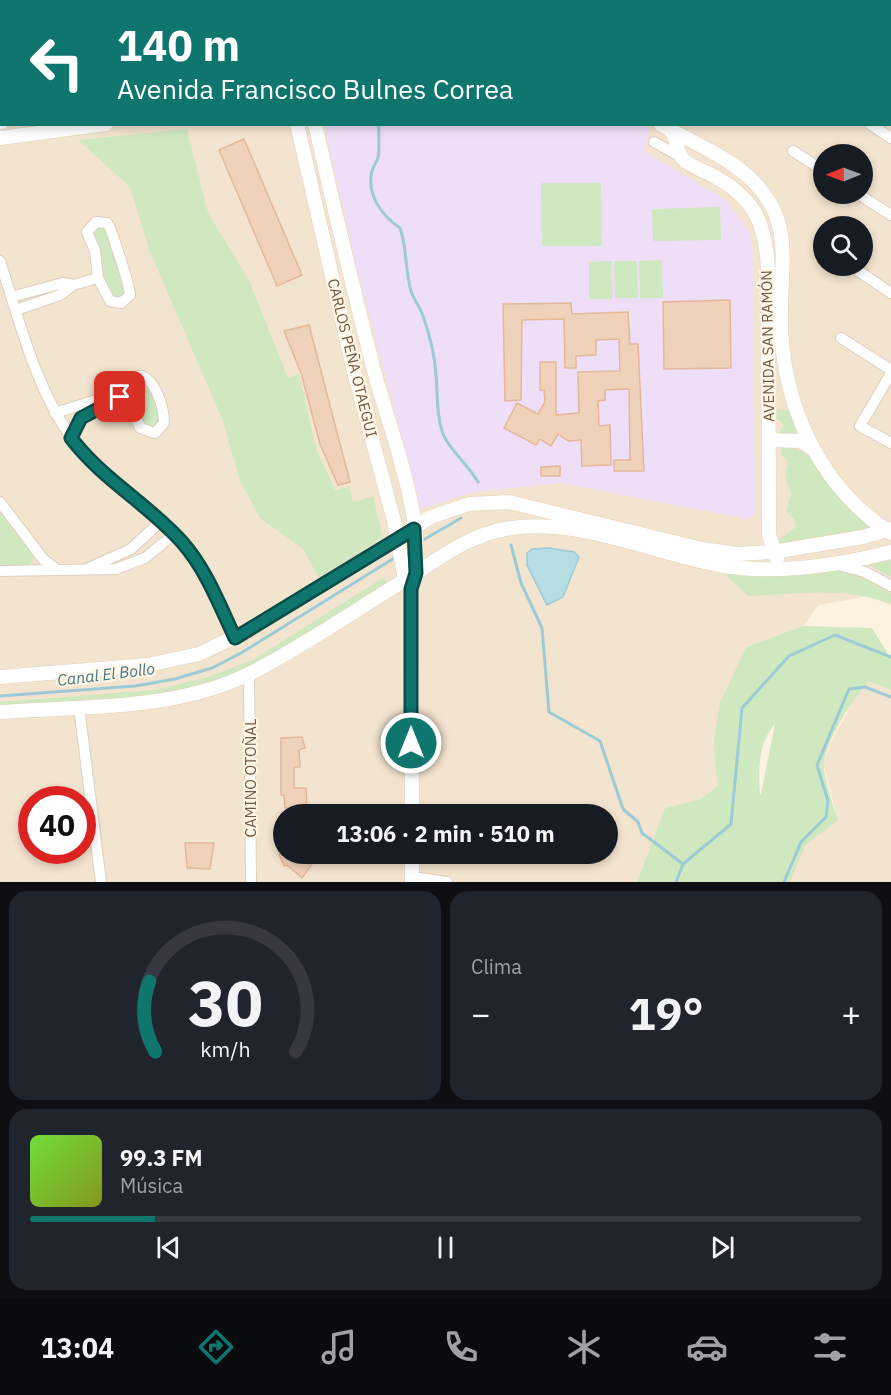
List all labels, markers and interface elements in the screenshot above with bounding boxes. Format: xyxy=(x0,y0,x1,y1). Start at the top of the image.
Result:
text: 140 m xyxy=(117,18,240,73)
icon: left xyxy=(18,24,96,102)
text: Avenida Francisco Bulnes Correa xyxy=(117,71,514,106)
north arrow xyxy=(813,144,873,204)
map controls xyxy=(813,144,873,276)
button: search xyxy=(813,216,873,276)
street label: AVENIDA SAN RAMÓN xyxy=(757,270,778,422)
street label: CARLOS PEÑA OTAEGUI xyxy=(324,277,381,439)
pin xyxy=(94,371,145,422)
icon: arrive xyxy=(103,380,136,413)
water label: Canal El Bollo xyxy=(56,658,156,690)
position arrow xyxy=(379,711,443,775)
street label: CAMINO OTOÑAL xyxy=(241,718,260,837)
speed limit sign: 40 xyxy=(18,786,96,864)
text: 13:06 · 2 min · 510 m xyxy=(336,819,555,848)
text: Clima xyxy=(471,953,522,980)
text: 30 xyxy=(188,962,262,1043)
text: 19° xyxy=(628,984,704,1042)
text: − xyxy=(471,992,491,1035)
text: + xyxy=(841,992,861,1035)
text: km/h xyxy=(200,1036,250,1064)
text: 99.3 FM xyxy=(120,1143,203,1172)
text: Música xyxy=(120,1172,183,1199)
icon: previous xyxy=(152,1231,185,1264)
icon: pause xyxy=(429,1231,462,1264)
icon: next xyxy=(706,1231,739,1264)
icon: directions xyxy=(195,1326,237,1368)
icon: music xyxy=(318,1326,360,1368)
icon: phone xyxy=(440,1326,482,1368)
icon: climate xyxy=(563,1326,605,1368)
icon: car xyxy=(686,1326,728,1368)
icon: filters xyxy=(809,1326,851,1368)
text: 13:04 xyxy=(40,1330,114,1365)

